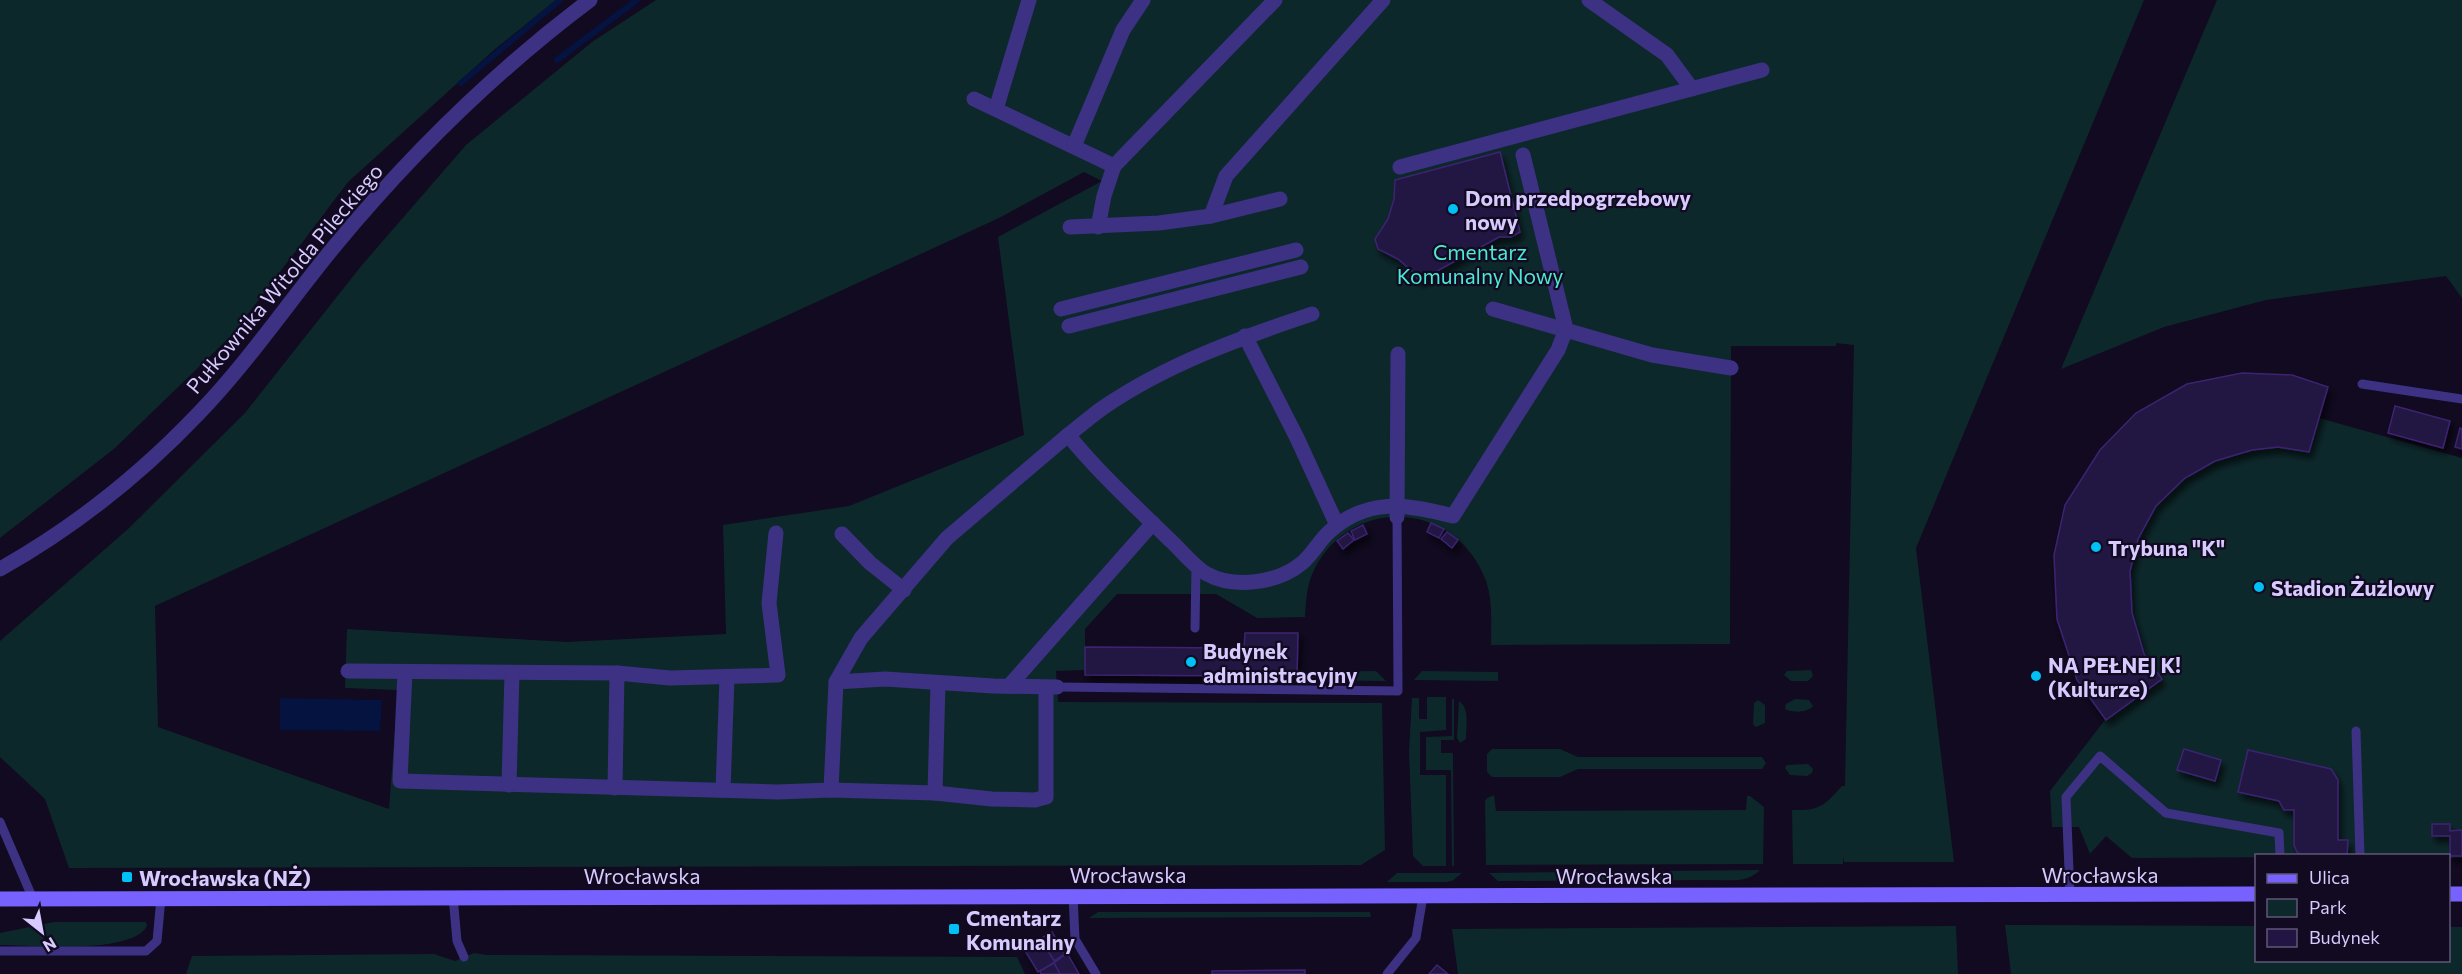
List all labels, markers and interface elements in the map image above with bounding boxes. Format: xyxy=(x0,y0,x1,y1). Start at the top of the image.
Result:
street label: Pułkownika Witolda Pileckiego xyxy=(181,158,387,398)
place label: Dom przedpogrzebowy nowy xyxy=(1465,185,1691,234)
marker: Dom przedpogrzebowy nowy xyxy=(1446,202,1460,216)
park label: Cmentarz Komunalny Nowy xyxy=(1397,239,1563,288)
place label: Trybuna "K" xyxy=(2108,535,2225,560)
marker: Trybuna "K" xyxy=(2089,540,2103,554)
place label: Stadion Żużlowy xyxy=(2271,575,2435,600)
marker: Stadion Żużlowy xyxy=(2252,580,2266,594)
place label: Budynek administracyjny xyxy=(1203,638,1358,687)
place label: NA PEŁNEJ K! (Kulturze) xyxy=(2048,652,2181,701)
marker: Budynek administracyjny xyxy=(1184,655,1198,669)
marker: NA PEŁNEJ K! (Kulturze) xyxy=(2029,669,2043,683)
legend xyxy=(2255,854,2450,962)
street label: Wrocławska xyxy=(1069,862,1187,887)
street label: Wrocławska xyxy=(2041,862,2159,887)
street label: Wrocławska xyxy=(583,863,701,888)
street label: Wrocławska xyxy=(1555,863,1673,888)
place label: Wrocławska (NŻ) xyxy=(139,865,311,890)
text: Ulica xyxy=(2309,866,2350,888)
marker: Wrocławska (NŻ) xyxy=(120,870,134,884)
text: Park xyxy=(2309,896,2347,918)
north arrow xyxy=(12,902,72,962)
place label: Cmentarz Komunalny xyxy=(966,905,1075,954)
marker: Cmentarz Komunalny xyxy=(947,922,961,936)
text: Budynek xyxy=(2309,926,2380,948)
text: N xyxy=(40,934,60,957)

